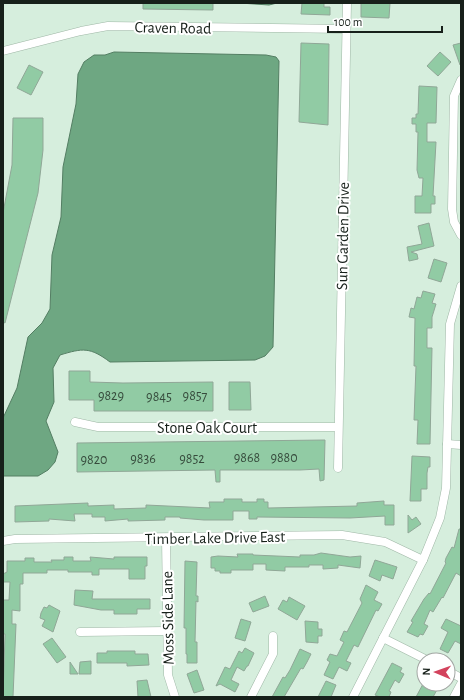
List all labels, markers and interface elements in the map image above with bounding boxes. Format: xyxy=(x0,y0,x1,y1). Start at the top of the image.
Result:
scale bar xyxy=(328,8,442,34)
text: 100 m xyxy=(334,16,362,28)
street label: Craven Road xyxy=(134,19,212,37)
street label: Sun Garden Drive xyxy=(334,182,352,290)
house number: 9829 xyxy=(98,389,124,403)
house number: 9857 xyxy=(183,389,208,403)
house number: 9845 xyxy=(146,390,172,404)
street label: Stone Oak Court xyxy=(157,420,257,436)
house number: 9868 xyxy=(234,451,260,465)
house number: 9880 xyxy=(270,451,298,465)
house number: 9836 xyxy=(130,452,156,466)
house number: 9852 xyxy=(179,452,205,466)
house number: 9820 xyxy=(81,453,107,467)
street label: Timber Lake Drive East xyxy=(145,529,286,547)
street label: Moss Side Lane xyxy=(159,571,177,665)
north arrow xyxy=(416,652,456,692)
text: N xyxy=(421,668,432,676)

